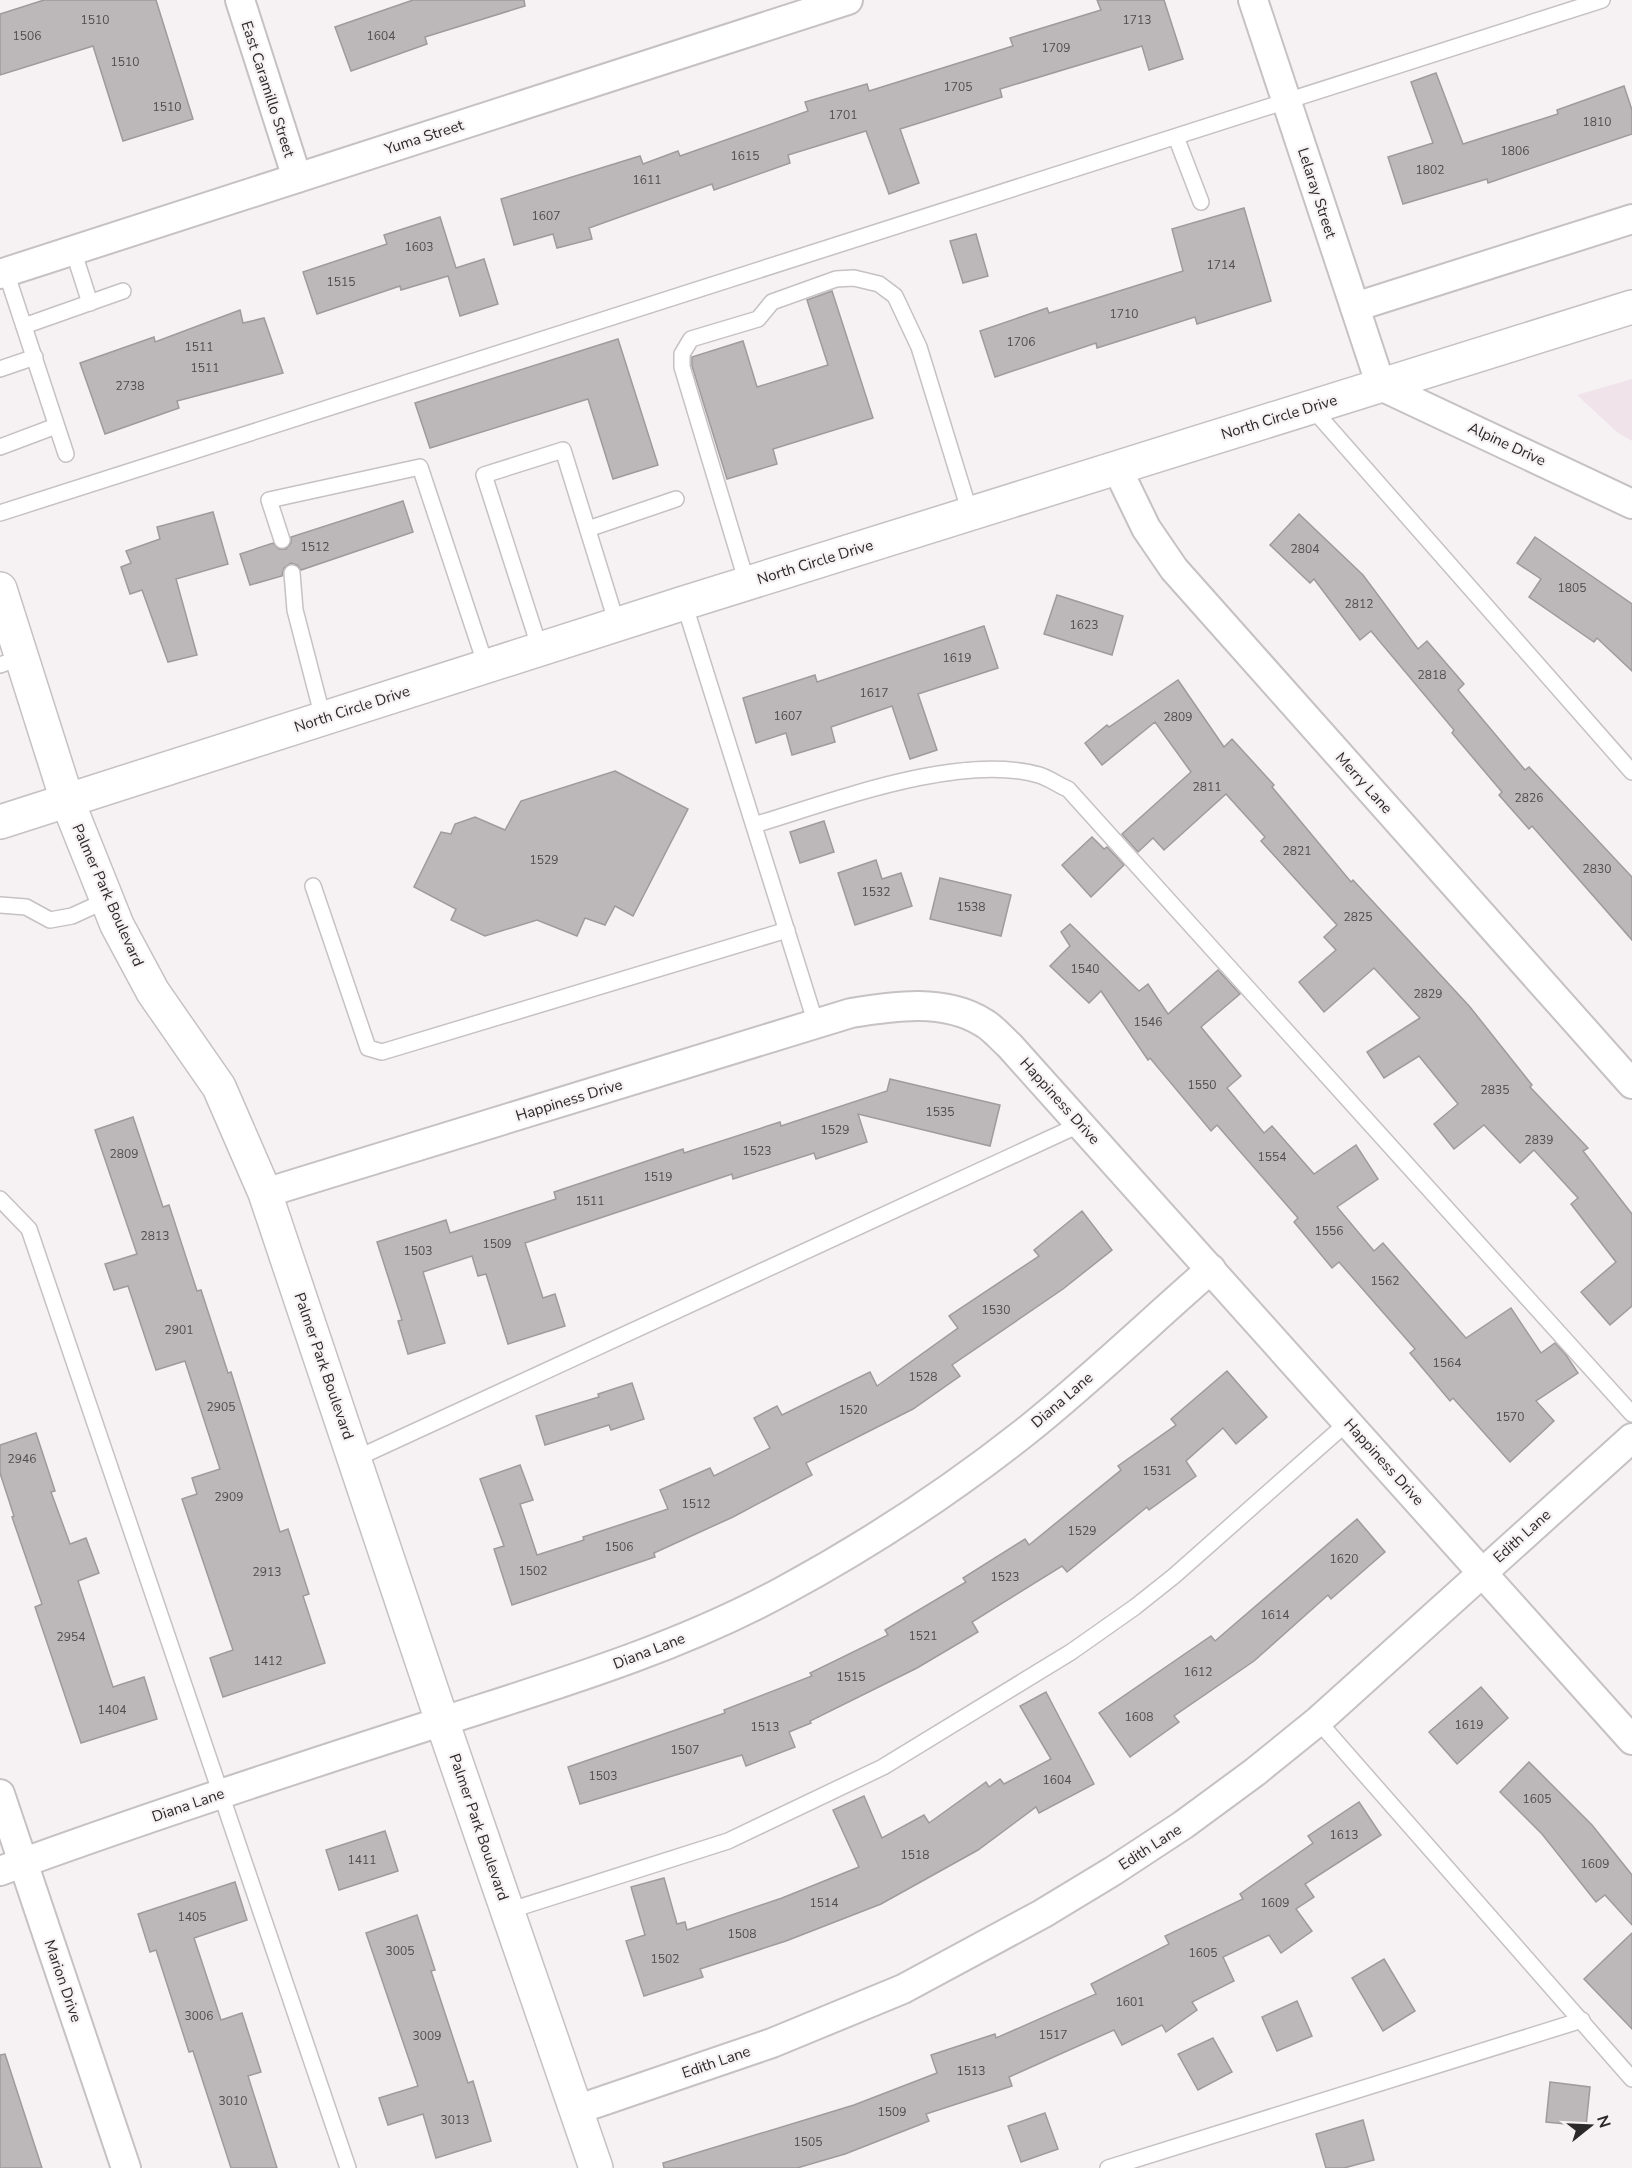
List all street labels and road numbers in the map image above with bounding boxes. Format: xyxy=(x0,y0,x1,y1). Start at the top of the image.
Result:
street label: East Caramillo Street xyxy=(237,18,300,160)
street label: Yuma Street xyxy=(381,115,467,159)
street label: Lelaray Street xyxy=(1293,145,1341,242)
street label: North Circle Drive xyxy=(1219,390,1340,444)
street label: Alpine Drive xyxy=(1465,417,1549,471)
street label: North Circle Drive xyxy=(755,535,876,589)
street label: North Circle Drive xyxy=(292,681,412,737)
street label: Merry Lane xyxy=(1331,748,1397,818)
street label: Palmer Park Boulevard xyxy=(68,821,148,969)
street label: Happiness Drive xyxy=(1016,1053,1104,1149)
street label: Happiness Drive xyxy=(513,1074,625,1126)
street label: Palmer Park Boulevard xyxy=(289,1290,359,1442)
street label: Diana Lane xyxy=(1027,1368,1097,1432)
street label: Happiness Drive xyxy=(1340,1414,1428,1510)
street label: Edith Lane xyxy=(1489,1505,1555,1567)
street label: Diana Lane xyxy=(610,1628,688,1674)
street label: Palmer Park Boulevard xyxy=(444,1751,514,1903)
street label: Diana Lane xyxy=(149,1783,227,1827)
street label: Edith Lane xyxy=(1115,1819,1185,1875)
street label: Marion Drive xyxy=(40,1937,86,2025)
street label: Edith Lane xyxy=(679,2041,753,2083)

